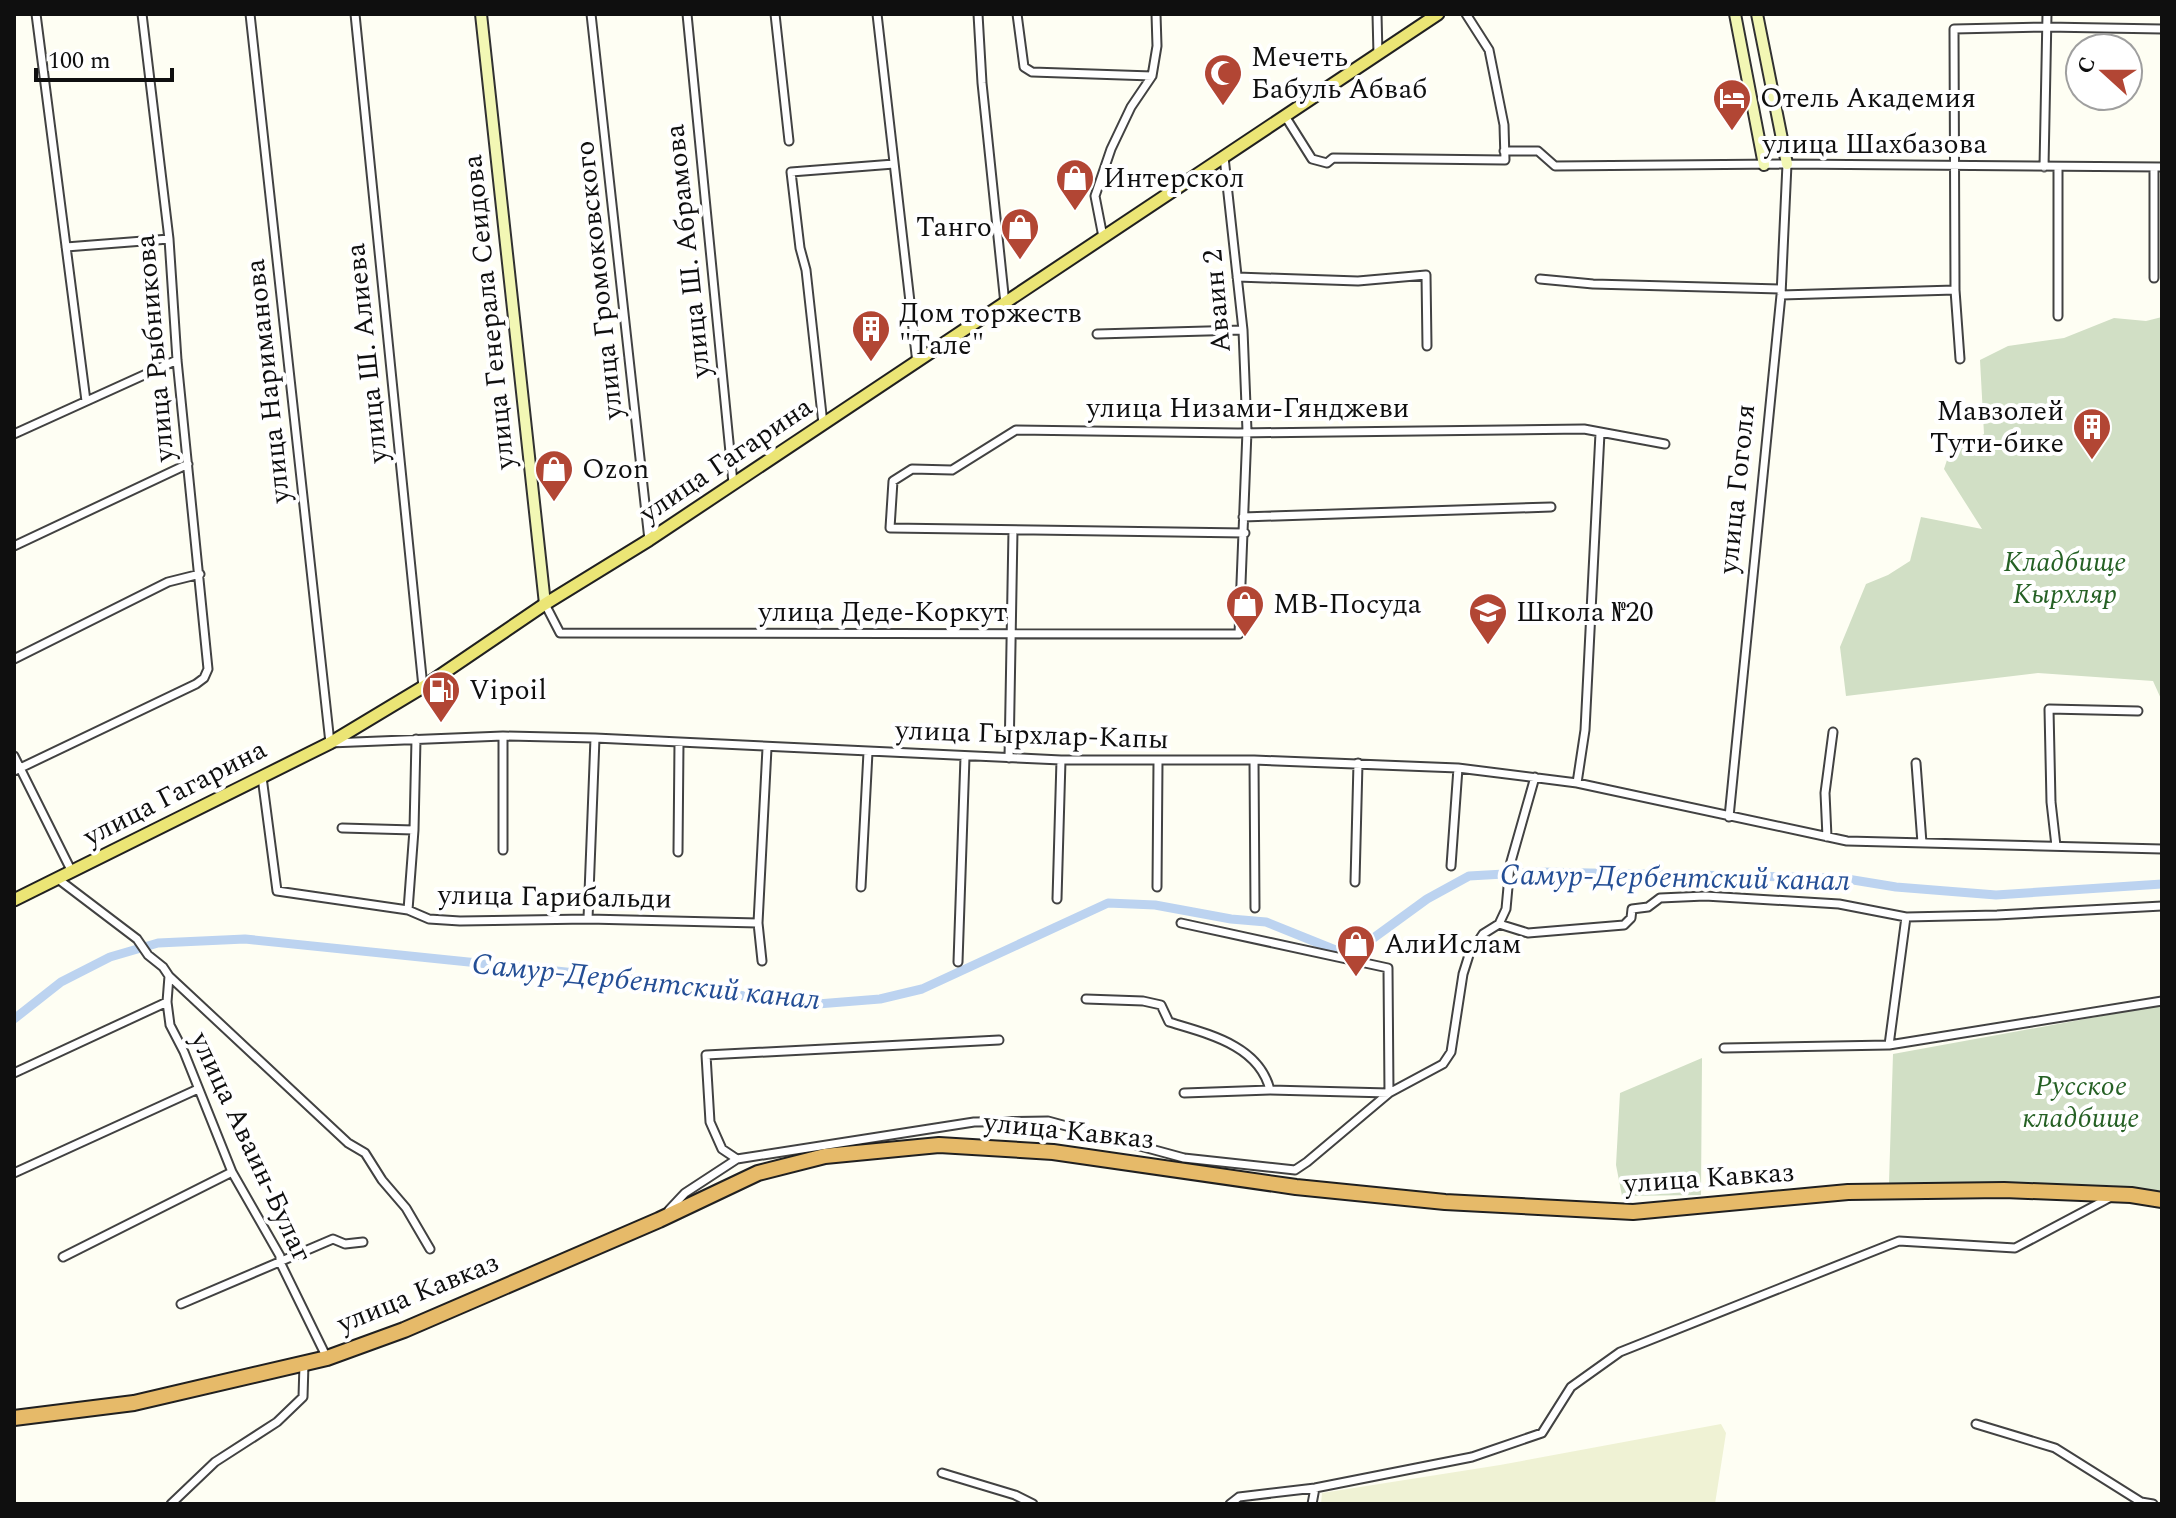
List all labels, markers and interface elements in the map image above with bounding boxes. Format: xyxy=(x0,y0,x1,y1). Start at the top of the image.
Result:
scale bar xyxy=(36,32,172,82)
north arrow xyxy=(2064,32,2144,112)
place label: Мечеть Бабуль Абваб xyxy=(1251,36,1428,111)
text: 100 m xyxy=(48,43,111,79)
mosque icon: Мечеть Бабуль Абваб xyxy=(1202,52,1244,107)
text: С xyxy=(2069,52,2105,79)
hotel icon: Отель Академия xyxy=(1711,77,1753,132)
place label: Отель Академия xyxy=(1760,77,1976,120)
street label: улица Ш. Абрамова xyxy=(653,122,723,381)
street label: улица Шахбазова xyxy=(1762,123,1987,166)
street label: улица Громоковского xyxy=(563,139,635,422)
street label: улица Генерала Сеидова xyxy=(451,152,527,472)
shop icon: Интерскол xyxy=(1054,157,1096,212)
place label: Интерскол xyxy=(1103,157,1245,200)
place label: Танго xyxy=(916,206,992,249)
shop icon: Танго xyxy=(999,206,1041,261)
street label: улица Рыбникова xyxy=(124,232,186,465)
street label: улица Ш. Алиева xyxy=(334,241,400,466)
street label: Аваин 2 xyxy=(1191,247,1243,355)
street label: улица Нариманова xyxy=(234,256,302,506)
place label: Дом торжеств "Тале" xyxy=(899,292,1082,367)
building icon: Дом торжеств "Тале" xyxy=(850,308,892,363)
street label: улица Гагарина xyxy=(630,386,822,535)
street label: улица Низами-Гянджеви xyxy=(1086,387,1409,430)
place label: Мавзолей Тути-бике xyxy=(1930,390,2064,465)
street label: улица Гоголя xyxy=(1707,402,1767,577)
building icon: Мавзолей Тути-бике xyxy=(2071,406,2113,461)
shop icon: Ozon xyxy=(533,448,575,503)
place label: Ozon xyxy=(582,448,649,491)
park label: Кладбище Кырхляр xyxy=(2004,541,2126,616)
shop icon: МВ-Посуда xyxy=(1224,583,1266,638)
place label: МВ-Посуда xyxy=(1273,583,1422,626)
street label: улица Деде-Коркут xyxy=(757,591,1008,634)
school or university icon: Школа №20 xyxy=(1467,591,1509,646)
place label: Школа №20 xyxy=(1516,591,1654,634)
fuel station icon: Vipoil xyxy=(420,669,462,724)
place label: Vipoil xyxy=(469,669,547,712)
street label: улица Гырхлар-Капы xyxy=(893,709,1170,761)
street label: улица Гагарина xyxy=(75,728,274,858)
water label: Самур-Дербентский канал xyxy=(1500,852,1851,904)
street label: улица Гарибальди xyxy=(437,873,672,921)
shop icon: АлиИслам xyxy=(1335,923,1377,978)
place label: АлиИслам xyxy=(1384,923,1521,966)
water label: Самур-Дербентский канал xyxy=(469,941,823,1023)
street label: улица Аваин-Булаг xyxy=(178,1024,323,1269)
park label: Русское кладбище xyxy=(2022,1065,2140,1140)
street label: улица Кавказ xyxy=(981,1101,1156,1161)
street label: улица Кавказ xyxy=(1621,1151,1796,1205)
street label: улица Кавказ xyxy=(330,1241,505,1345)

